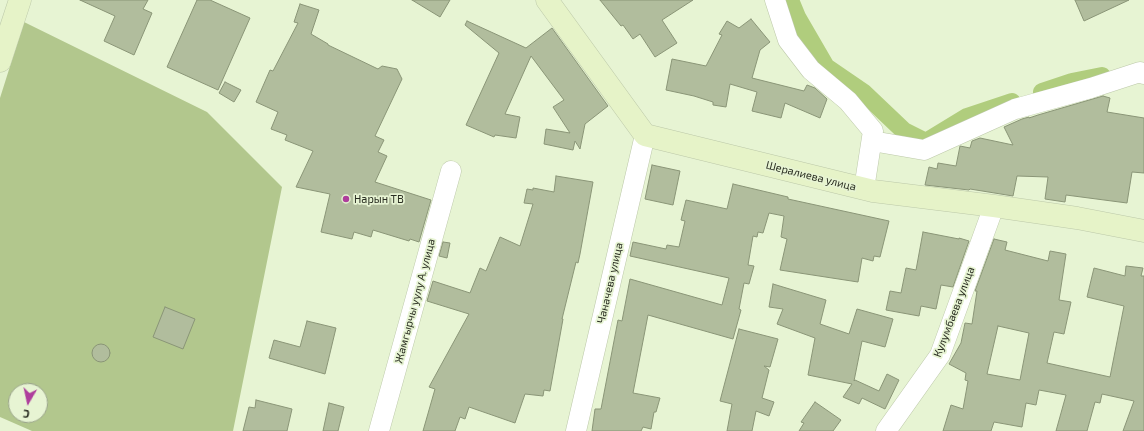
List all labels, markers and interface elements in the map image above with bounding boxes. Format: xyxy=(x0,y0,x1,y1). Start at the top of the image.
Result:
street label: Шералиева улица xyxy=(764,158,858,194)
place label: Нарын ТВ xyxy=(354,192,404,206)
marker: Нарын ТВ xyxy=(341,194,351,204)
street label: Жамгырчы уулу А. улица xyxy=(392,237,438,365)
street label: Чаначева улица xyxy=(594,241,626,325)
street label: Кулумбаева улица xyxy=(931,265,977,359)
north arrow xyxy=(8,383,48,423)
text: С xyxy=(22,407,30,421)

